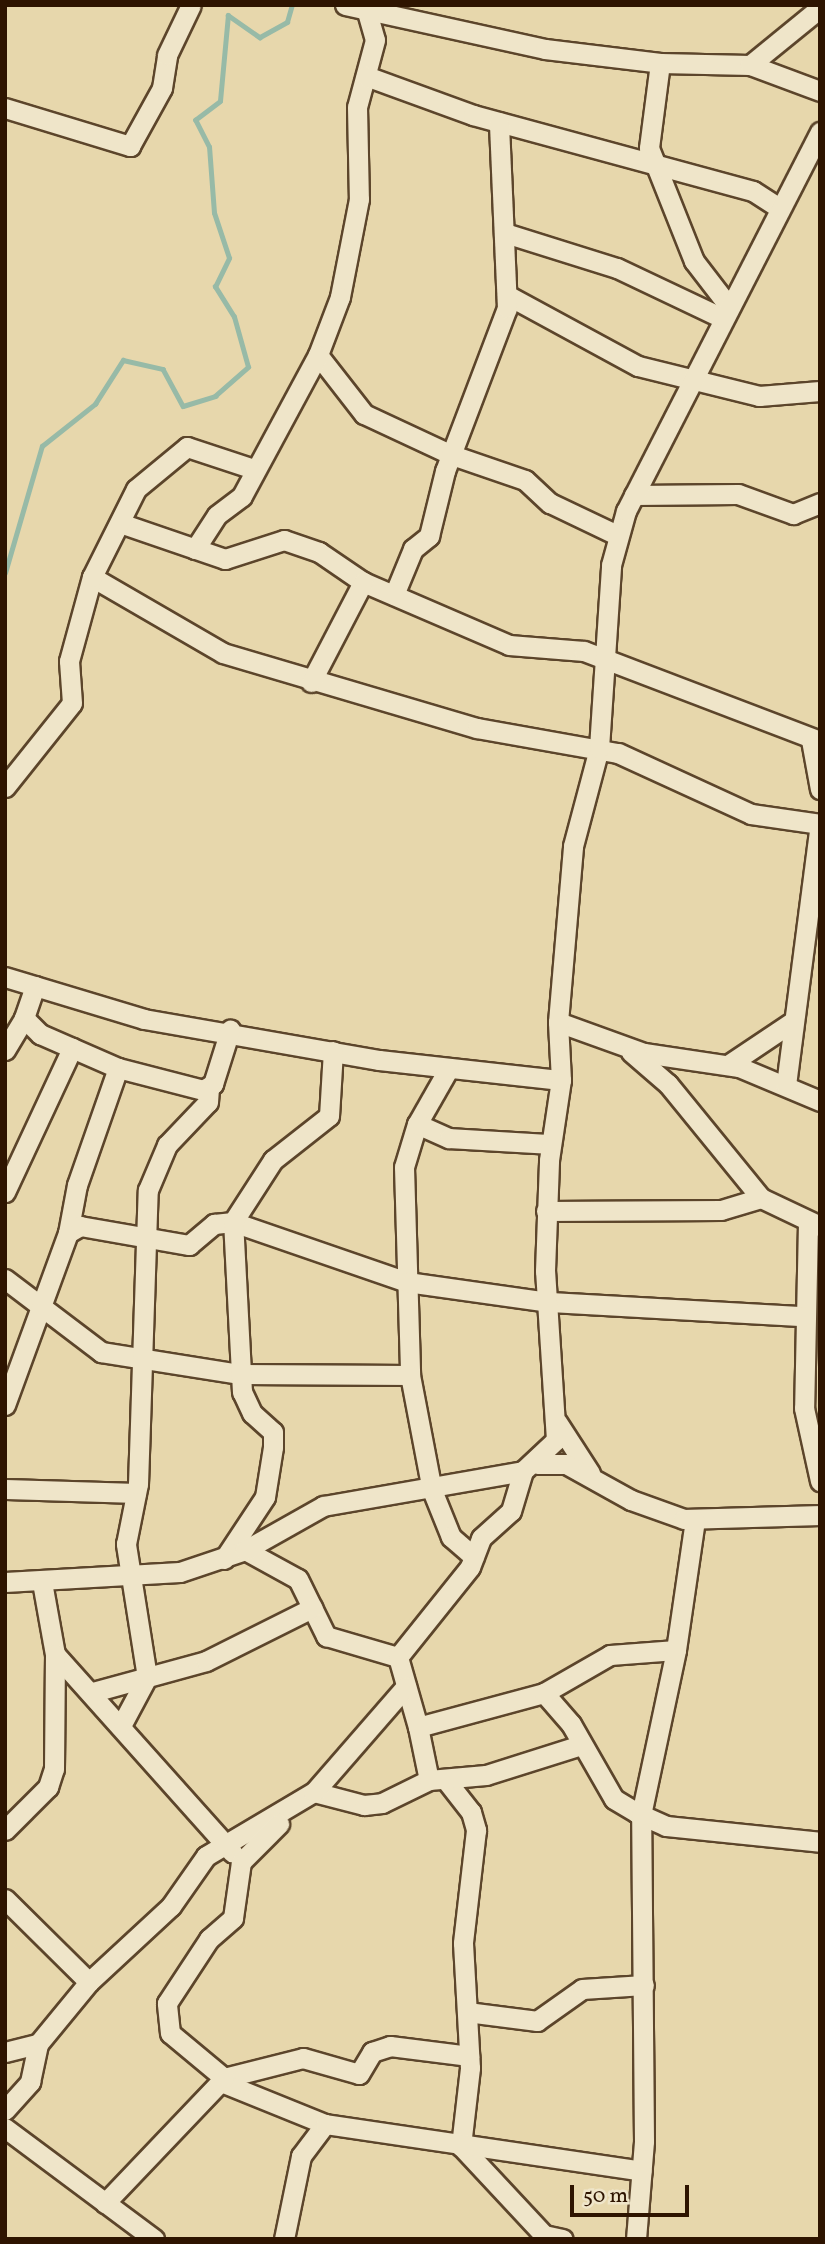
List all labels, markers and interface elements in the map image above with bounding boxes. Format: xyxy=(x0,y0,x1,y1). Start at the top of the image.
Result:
scale bar xyxy=(573,2170,692,2214)
text: 50 m xyxy=(583,2182,628,2211)

